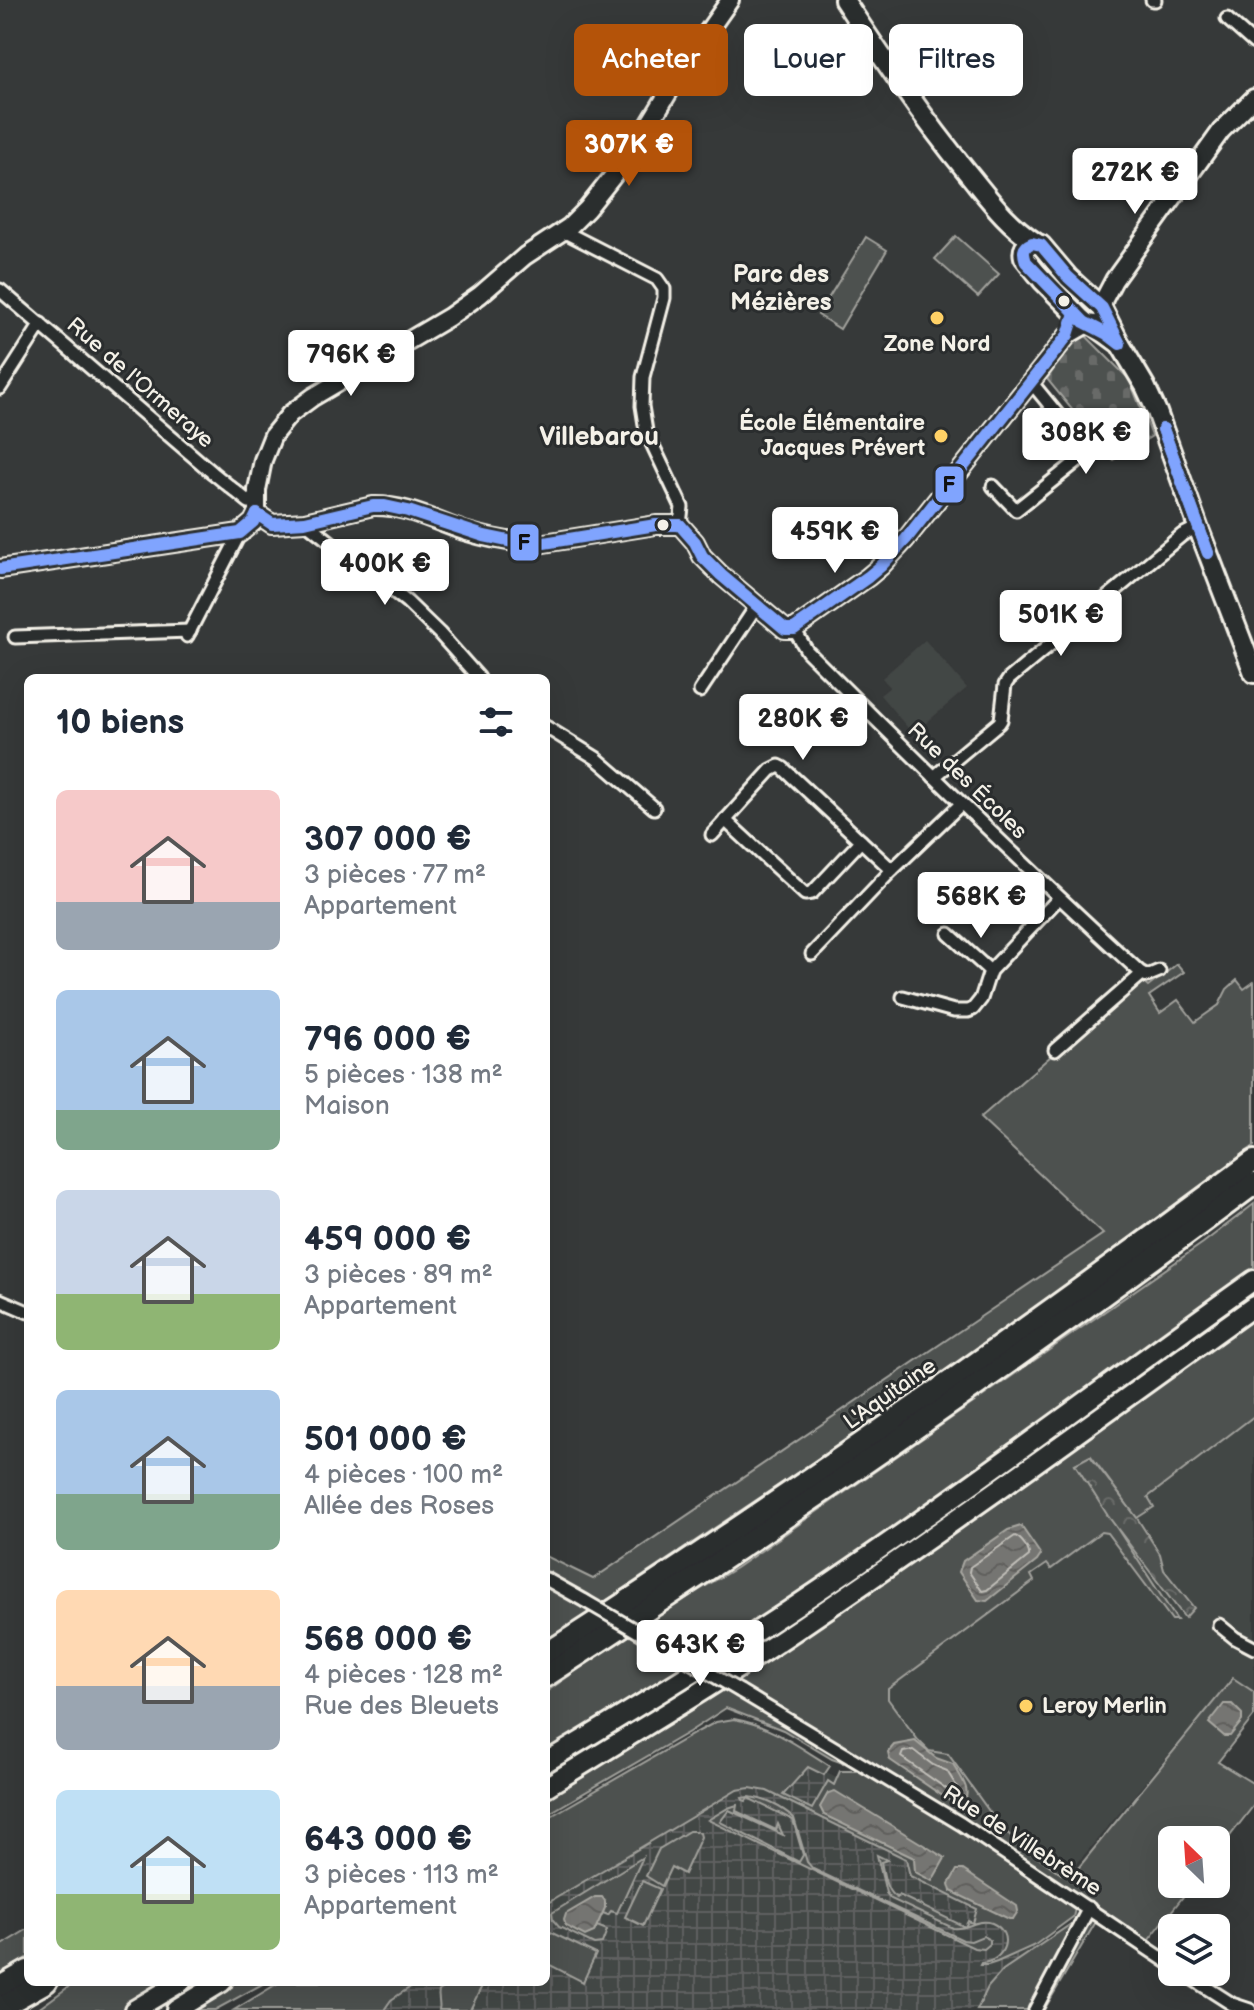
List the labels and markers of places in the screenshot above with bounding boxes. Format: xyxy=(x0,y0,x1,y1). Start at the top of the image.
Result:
pin: 307K € xyxy=(564,120,694,188)
pin: 272K € xyxy=(1070,148,1200,216)
unlabelled marker xyxy=(1056,293,1072,309)
marker: Zone Nord xyxy=(928,309,946,327)
pin: 796K € xyxy=(286,330,416,398)
place label: Zone Nord xyxy=(884,331,990,358)
place label: École Élémentaire Jacques Prévert xyxy=(739,408,926,462)
pin: 308K € xyxy=(1021,408,1151,476)
marker: École Élémentaire Jacques Prévert xyxy=(932,427,950,445)
pin: 459K € xyxy=(770,507,900,575)
unlabelled marker xyxy=(655,517,671,533)
pin: 400K € xyxy=(320,539,450,607)
pin: 501K € xyxy=(996,590,1126,658)
pin: 280K € xyxy=(738,694,868,762)
pin: 568K € xyxy=(916,872,1046,940)
pin: 643K € xyxy=(635,1620,765,1688)
place label: Leroy Merlin xyxy=(1042,1693,1167,1720)
marker: Leroy Merlin xyxy=(1017,1697,1035,1715)

